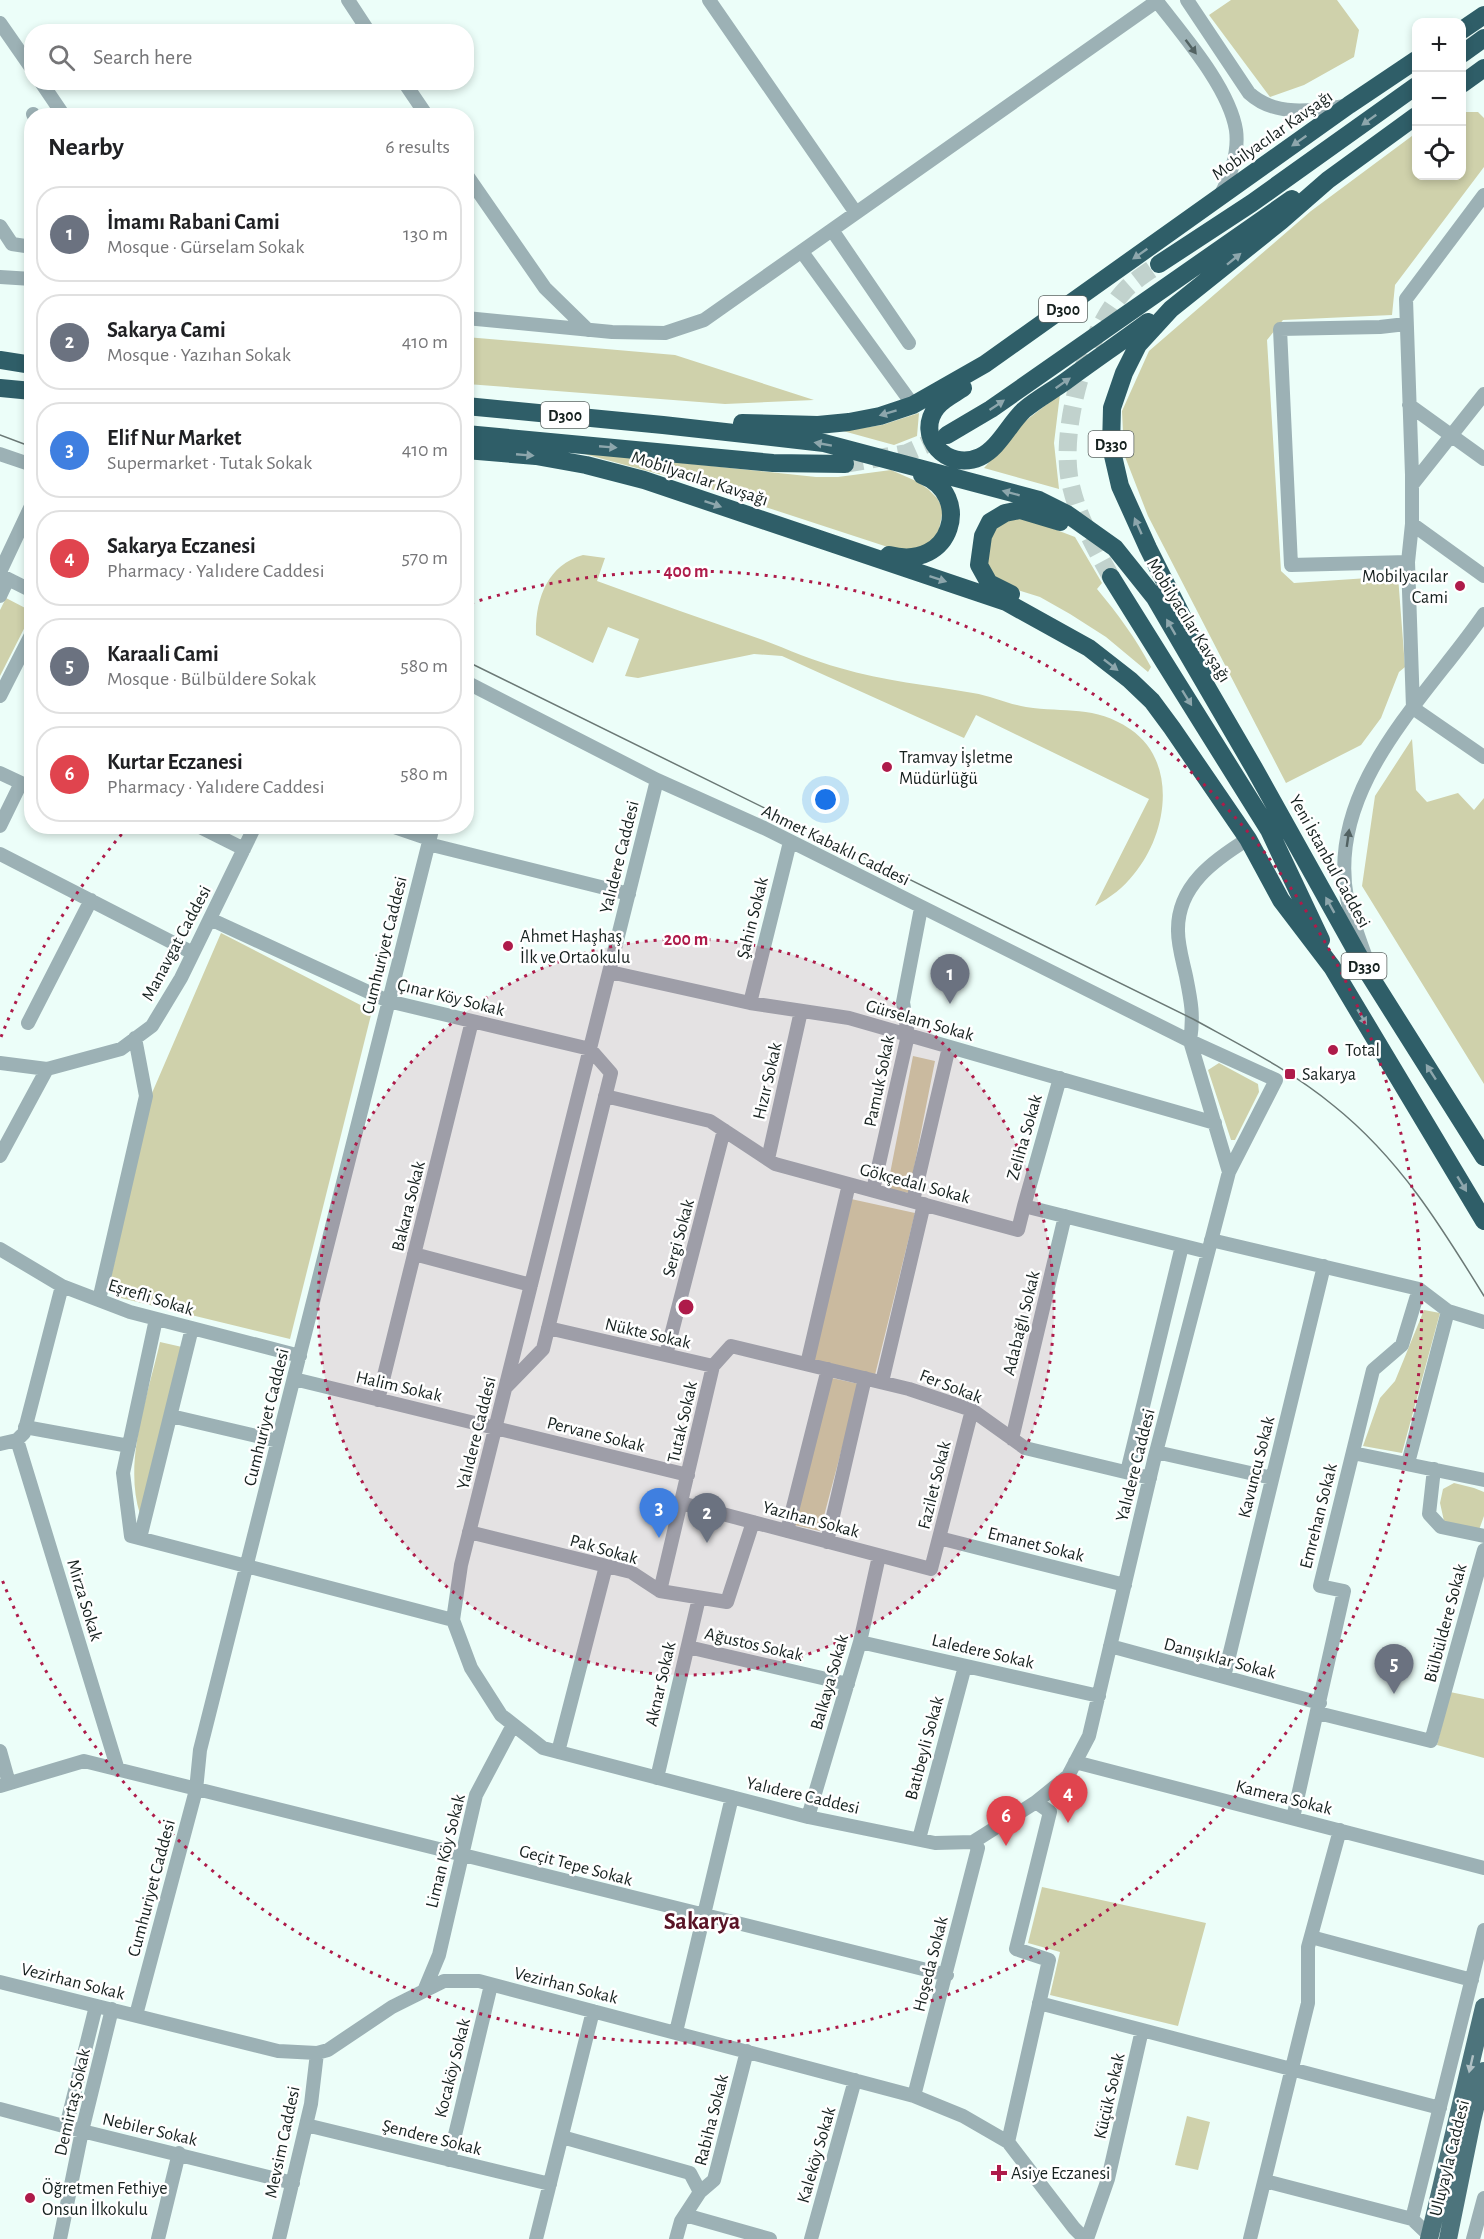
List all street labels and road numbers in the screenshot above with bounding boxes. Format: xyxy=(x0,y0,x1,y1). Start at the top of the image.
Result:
street label: Mobilyacılar Kavşağı xyxy=(1209,88,1336,184)
road number: D300 xyxy=(1039,296,1087,322)
road number: D300 xyxy=(541,402,589,428)
road number: D330 xyxy=(1088,431,1134,457)
street label: Mobilyacılar Kavşağı xyxy=(629,448,770,510)
street label: Mobilyacılar Kavşağı xyxy=(1143,555,1234,686)
street label: Yeni İstanbul Caddesi xyxy=(1285,791,1375,931)
street label: Yalıdere Caddesi xyxy=(597,799,643,916)
street label: Ahmet Kabaklı Caddesi xyxy=(759,802,912,890)
street label: Cumhuriyet Caddesi xyxy=(359,875,411,1016)
street label: Şahin Sokak xyxy=(734,875,772,961)
street label: Manavgat Caddesi xyxy=(139,883,215,1004)
road number: D330 xyxy=(1342,953,1386,979)
street label: Çınar Köy Sokak xyxy=(395,976,507,1020)
street label: Gürselam Sokak xyxy=(864,997,977,1045)
street label: Pamuk Sokak xyxy=(861,1033,899,1129)
street label: Hızır Sokak xyxy=(750,1040,786,1122)
street label: Zeliha Sokak xyxy=(1004,1092,1046,1182)
street label: Bakara Sokak xyxy=(389,1159,429,1253)
street label: Gökçedalı Sokak xyxy=(858,1161,972,1208)
street label: Sergi Sokak xyxy=(660,1197,698,1279)
street label: Adabağlı Sokak xyxy=(1000,1268,1044,1377)
street label: Eşrefli Sokak xyxy=(106,1276,196,1320)
street label: Nükte Sokak xyxy=(603,1315,693,1353)
street label: Cumhuriyet Caddesi xyxy=(241,1347,293,1488)
street label: Fer Sokak xyxy=(917,1367,985,1407)
street label: Halim Sokak xyxy=(354,1368,444,1406)
street label: Yalıdere Caddesi xyxy=(454,1375,500,1492)
street label: Tutak Sokak xyxy=(665,1379,701,1465)
street label: Yalıdere Caddesi xyxy=(1113,1407,1159,1524)
street label: Pervane Sokak xyxy=(545,1414,647,1456)
street label: Kavuncu Sokak xyxy=(1236,1414,1278,1520)
street label: Fazilet Sokak xyxy=(915,1439,955,1531)
street label: Emrehan Sokak xyxy=(1297,1461,1341,1571)
street label: Yazıhan Sokak xyxy=(760,1498,862,1542)
street label: Emanet Sokak xyxy=(986,1524,1087,1566)
street label: Pak Sokak xyxy=(568,1532,640,1568)
street label: Mirza Sokak xyxy=(63,1557,105,1644)
street label: Bülbüldere Sokak xyxy=(1421,1561,1471,1685)
street label: Ağustos Sokak xyxy=(703,1625,805,1665)
street label: Laledere Sokak xyxy=(930,1631,1037,1673)
street label: Balkaya Sokak xyxy=(808,1632,852,1732)
street label: Danışıklar Sokak xyxy=(1162,1635,1279,1683)
street label: Aknar Sokak xyxy=(643,1639,680,1728)
street label: Batıbeyli Sokak xyxy=(902,1694,948,1802)
street label: Yalıdere Caddesi xyxy=(744,1774,861,1818)
street label: Kamera Sokak xyxy=(1234,1777,1335,1819)
street label: Liman Köy Sokak xyxy=(423,1792,469,1910)
street label: Cumhuriyet Caddesi xyxy=(125,1818,179,1959)
street label: Geçit Tepe Sokak xyxy=(517,1842,635,1890)
street label: Hoşeda Sokak xyxy=(910,1914,952,2014)
street label: Vezirhan Sokak xyxy=(19,1960,127,2004)
street label: Vezirhan Sokak xyxy=(512,1964,620,2008)
street label: Kocaköy Sokak xyxy=(432,2016,474,2120)
street label: Demirtaş Sokak xyxy=(52,2046,94,2158)
street label: Küçük Sokak xyxy=(1091,2051,1129,2141)
street label: Rabiha Sokak xyxy=(692,2072,732,2168)
street label: Mevsim Caddesi xyxy=(262,2085,304,2200)
street label: Uluyayla Caddesi xyxy=(1427,2098,1473,2218)
street label: Kaleköy Sokak xyxy=(795,2104,840,2205)
street label: Nebiler Sokak xyxy=(101,2110,200,2150)
street label: Şendere Sokak xyxy=(380,2117,484,2159)

